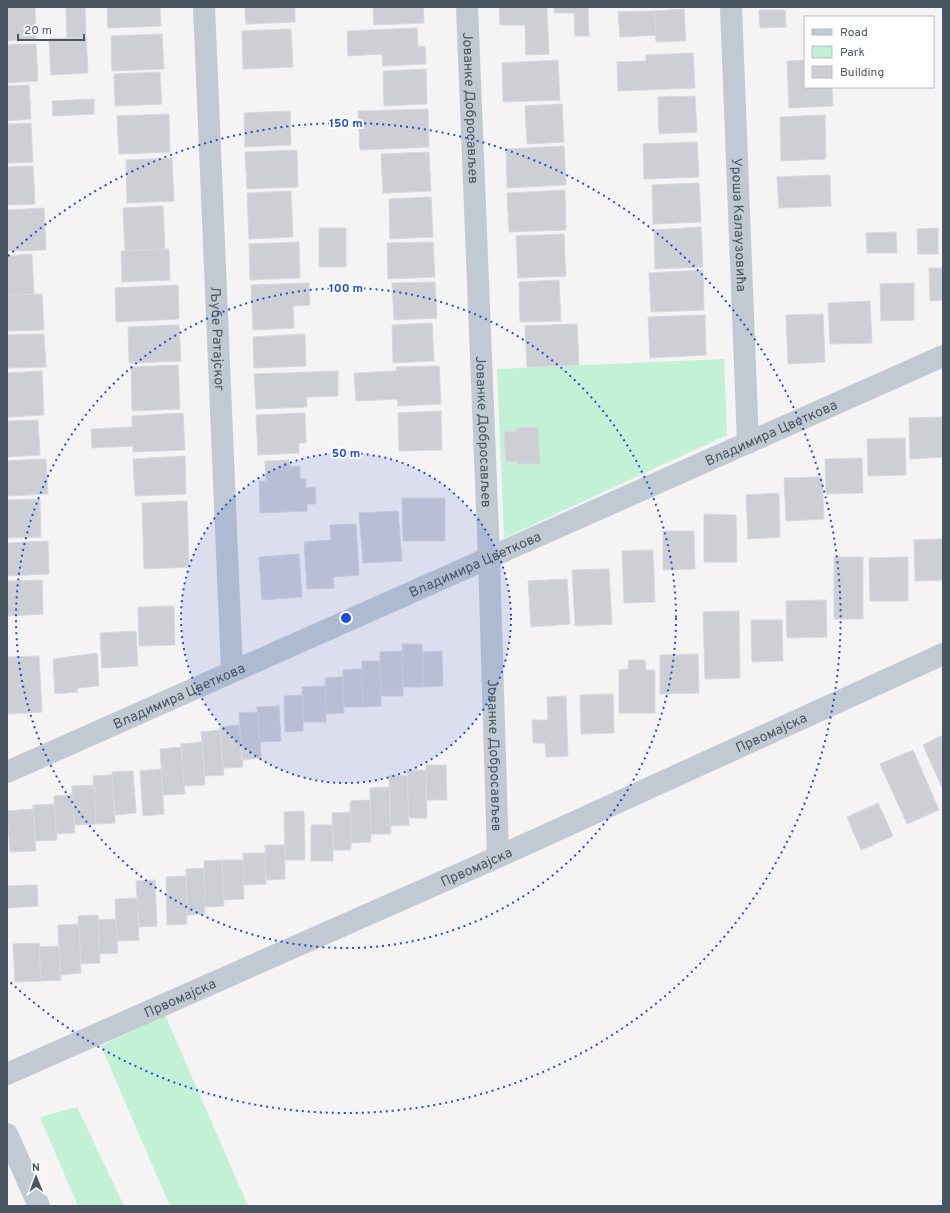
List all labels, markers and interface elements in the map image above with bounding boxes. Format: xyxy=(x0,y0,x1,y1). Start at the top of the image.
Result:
scale bar xyxy=(18,16,84,42)
legend xyxy=(804,16,934,88)
text: 20 m xyxy=(24,23,52,39)
text: Road xyxy=(840,25,868,41)
street label: Јованке Добросављев xyxy=(458,32,481,184)
text: Park xyxy=(840,45,865,61)
text: Building xyxy=(840,65,884,81)
text: 150 m xyxy=(329,116,363,132)
street label: Уроша Калаузовића xyxy=(727,158,749,292)
text: 100 m xyxy=(329,281,363,297)
street label: Љубе Ратајског xyxy=(206,286,227,392)
street label: Јованке Добросављев xyxy=(471,355,494,508)
street label: Владимира Цветкова xyxy=(703,397,840,471)
text: 50 m xyxy=(332,446,360,462)
street label: Владимира Цветкова xyxy=(407,529,544,602)
centre of rings xyxy=(339,611,353,625)
street label: Владимира Цветкова xyxy=(111,660,248,734)
street label: Јованке Добросављев xyxy=(483,679,504,832)
street label: Првомајска xyxy=(733,710,810,757)
street label: Првомајска xyxy=(438,845,515,891)
street label: Првомајска xyxy=(142,976,219,1022)
north arrow xyxy=(16,1157,56,1197)
text: N xyxy=(32,1161,40,1175)

